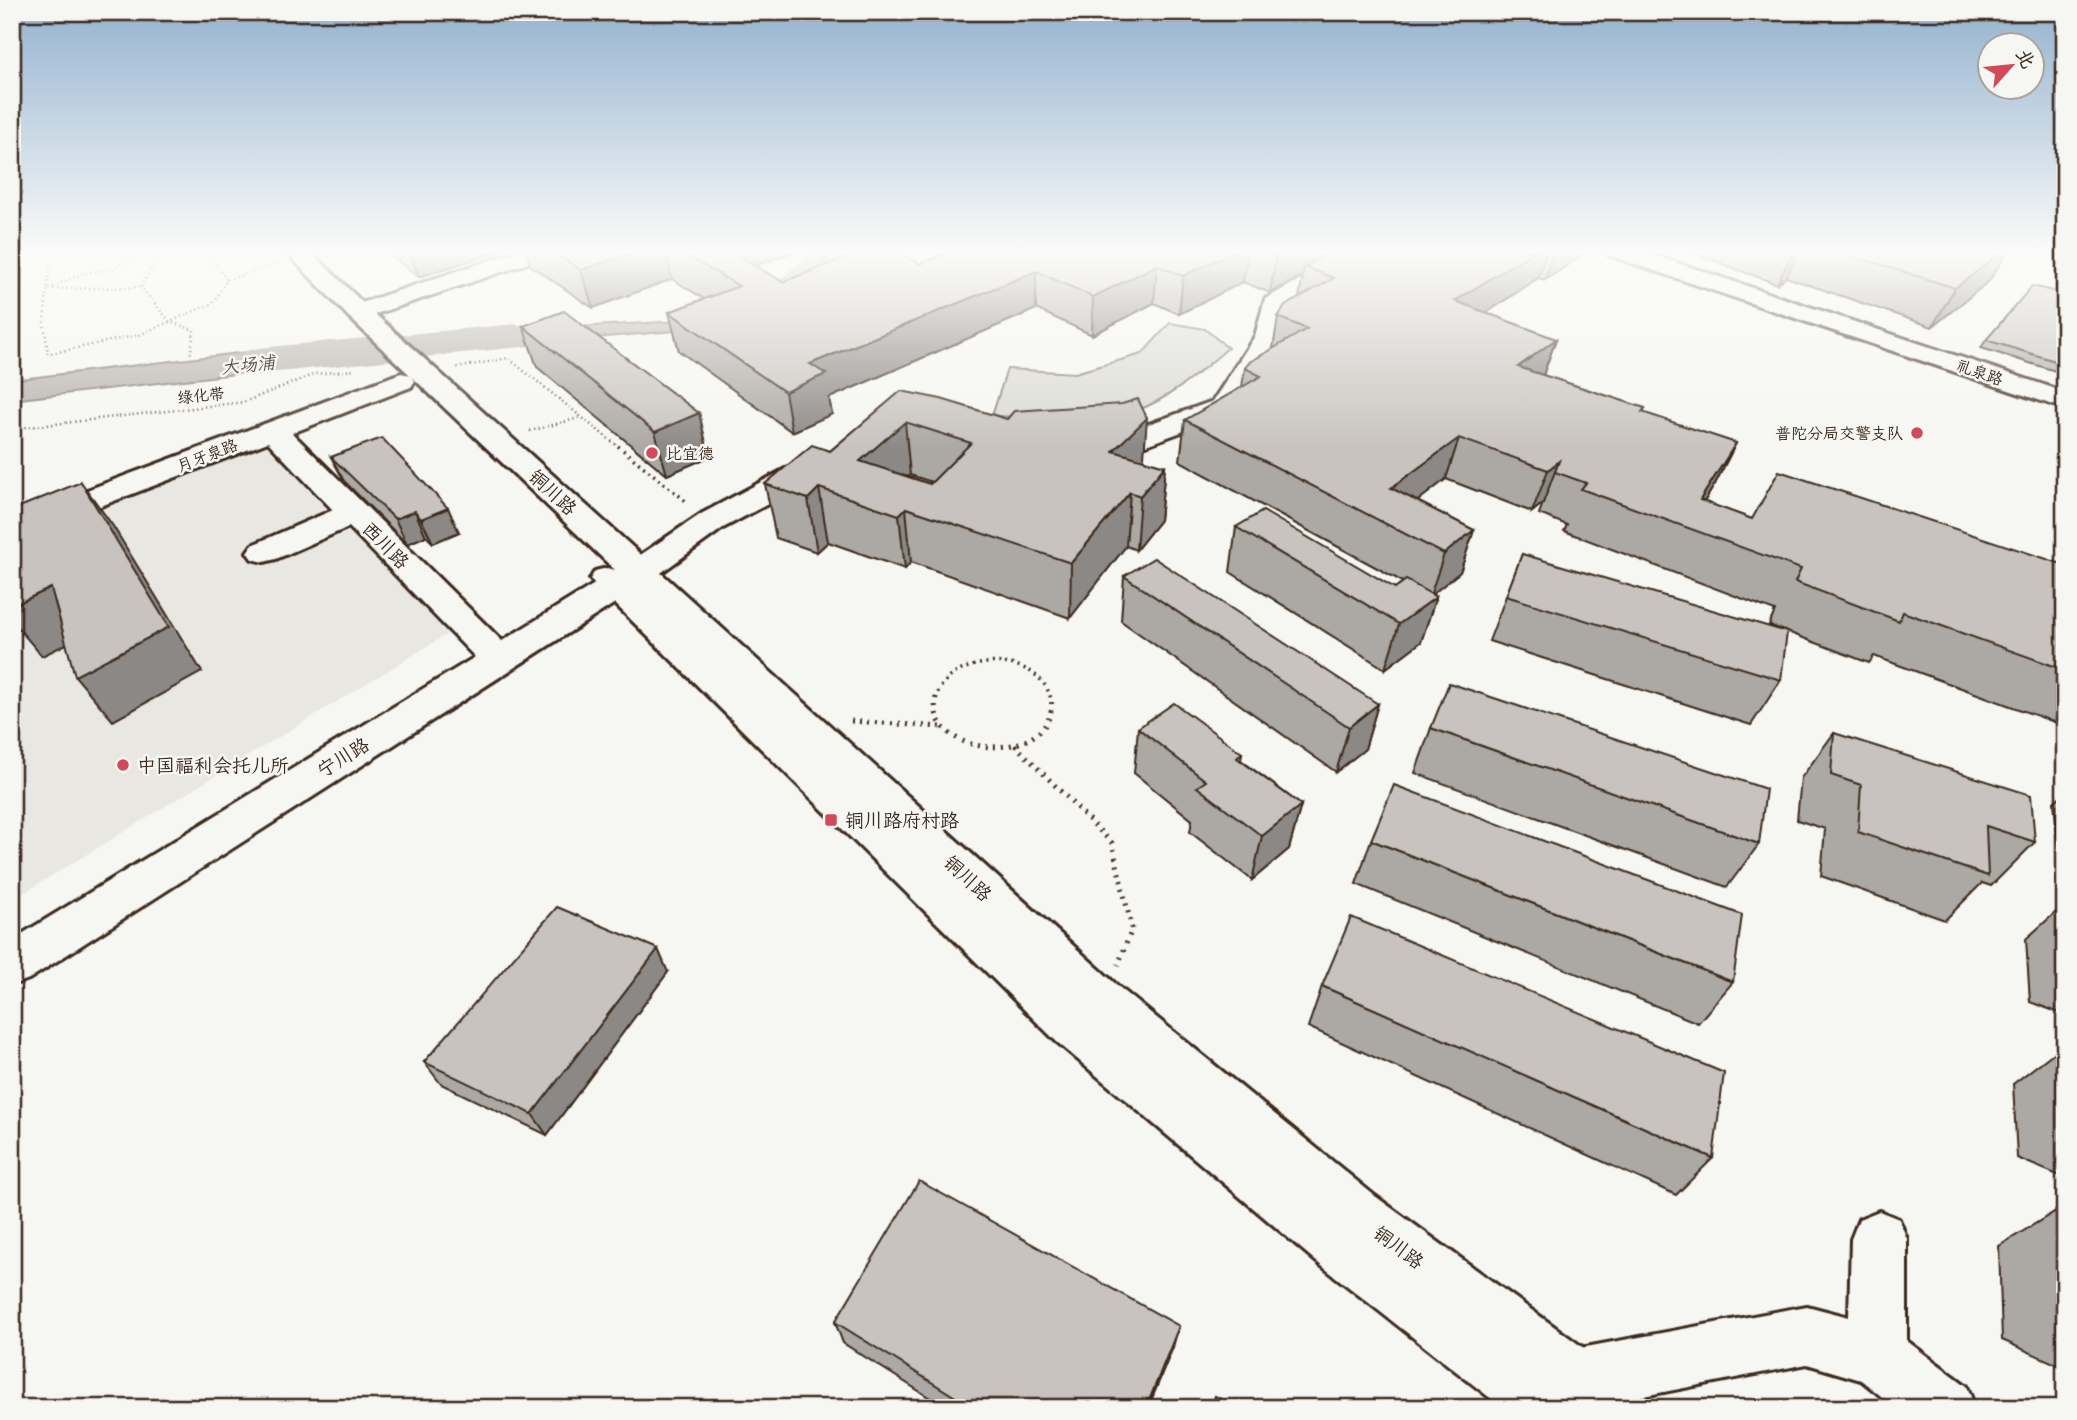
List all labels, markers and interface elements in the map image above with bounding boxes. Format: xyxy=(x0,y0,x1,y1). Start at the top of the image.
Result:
north arrow xyxy=(1976,32,2046,102)
text: 北 xyxy=(2010,45,2039,73)
water label: 大场浦 xyxy=(220,352,278,379)
street label: 礼泉路 xyxy=(1954,357,2005,390)
street label: 绿化带 xyxy=(176,385,226,408)
place label: 普陀分局交警支队 xyxy=(1775,425,1903,444)
marker: 普陀分局交警支队 xyxy=(1909,425,1925,441)
street label: 月牙泉路 xyxy=(174,436,241,477)
marker: 比宜德 xyxy=(644,445,660,461)
place label: 比宜德 xyxy=(666,445,714,464)
street label: 铜川路 xyxy=(523,465,581,521)
street label: 西川路 xyxy=(357,518,413,574)
street label: 宁川路 xyxy=(314,733,374,783)
place label: 中国福利会托儿所 xyxy=(137,755,289,778)
marker: 中国福利会托儿所 xyxy=(115,757,131,773)
place label: 铜川路府村路 xyxy=(845,810,959,833)
marker: 铜川路府村路 xyxy=(823,812,839,828)
street label: 铜川路 xyxy=(938,851,996,907)
street label: 铜川路 xyxy=(1368,1222,1428,1275)

